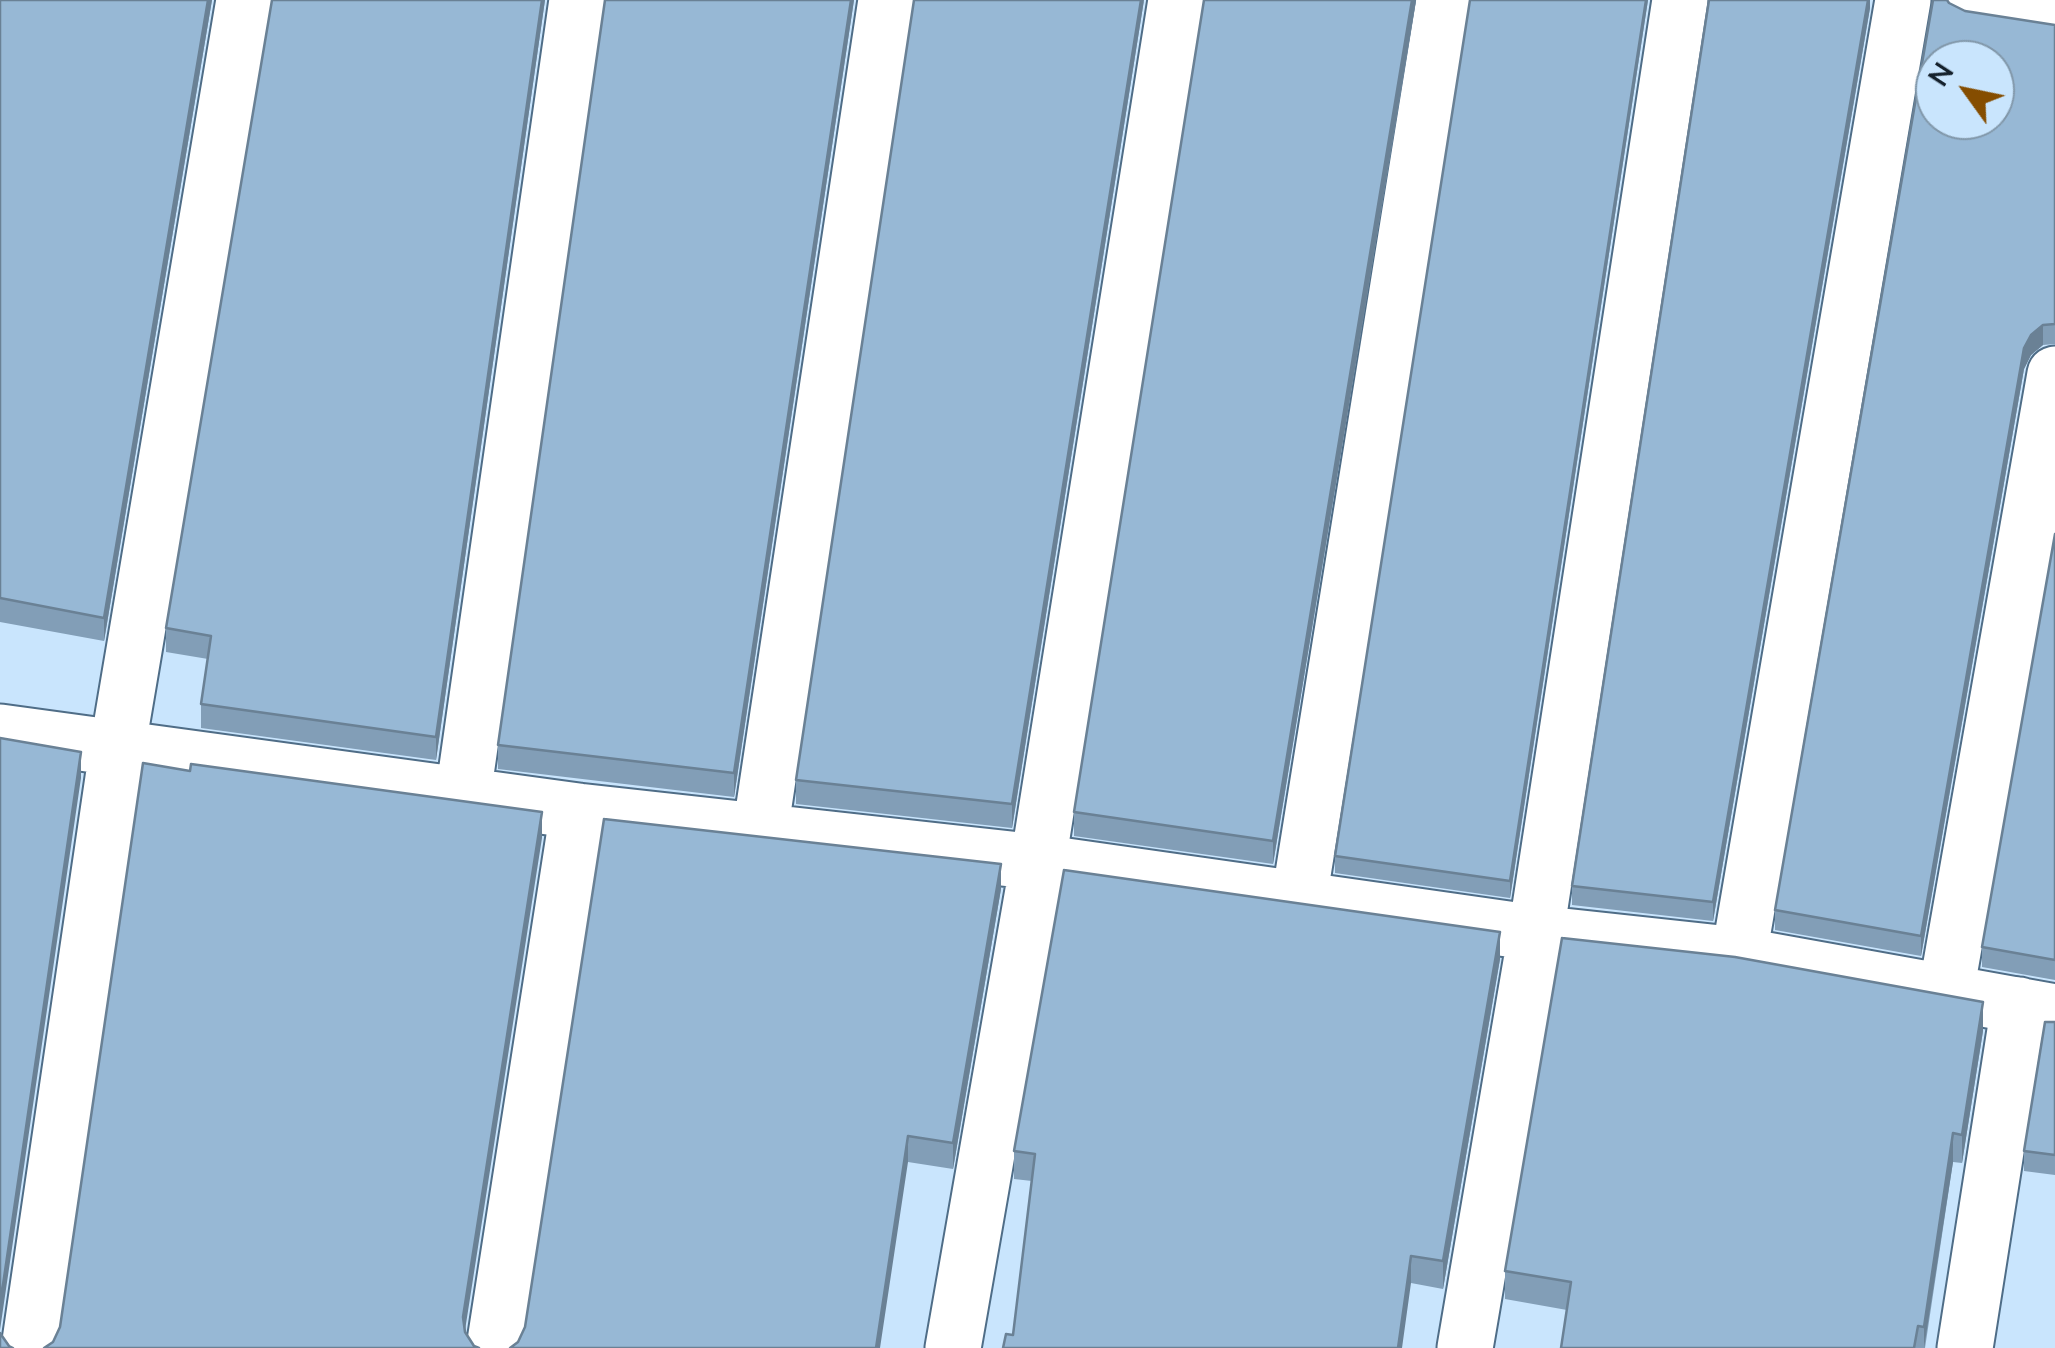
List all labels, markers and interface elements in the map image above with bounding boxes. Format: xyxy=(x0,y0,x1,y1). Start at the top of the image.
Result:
north arrow xyxy=(1915,40,2015,140)
text: N xyxy=(1920,56,1963,94)

